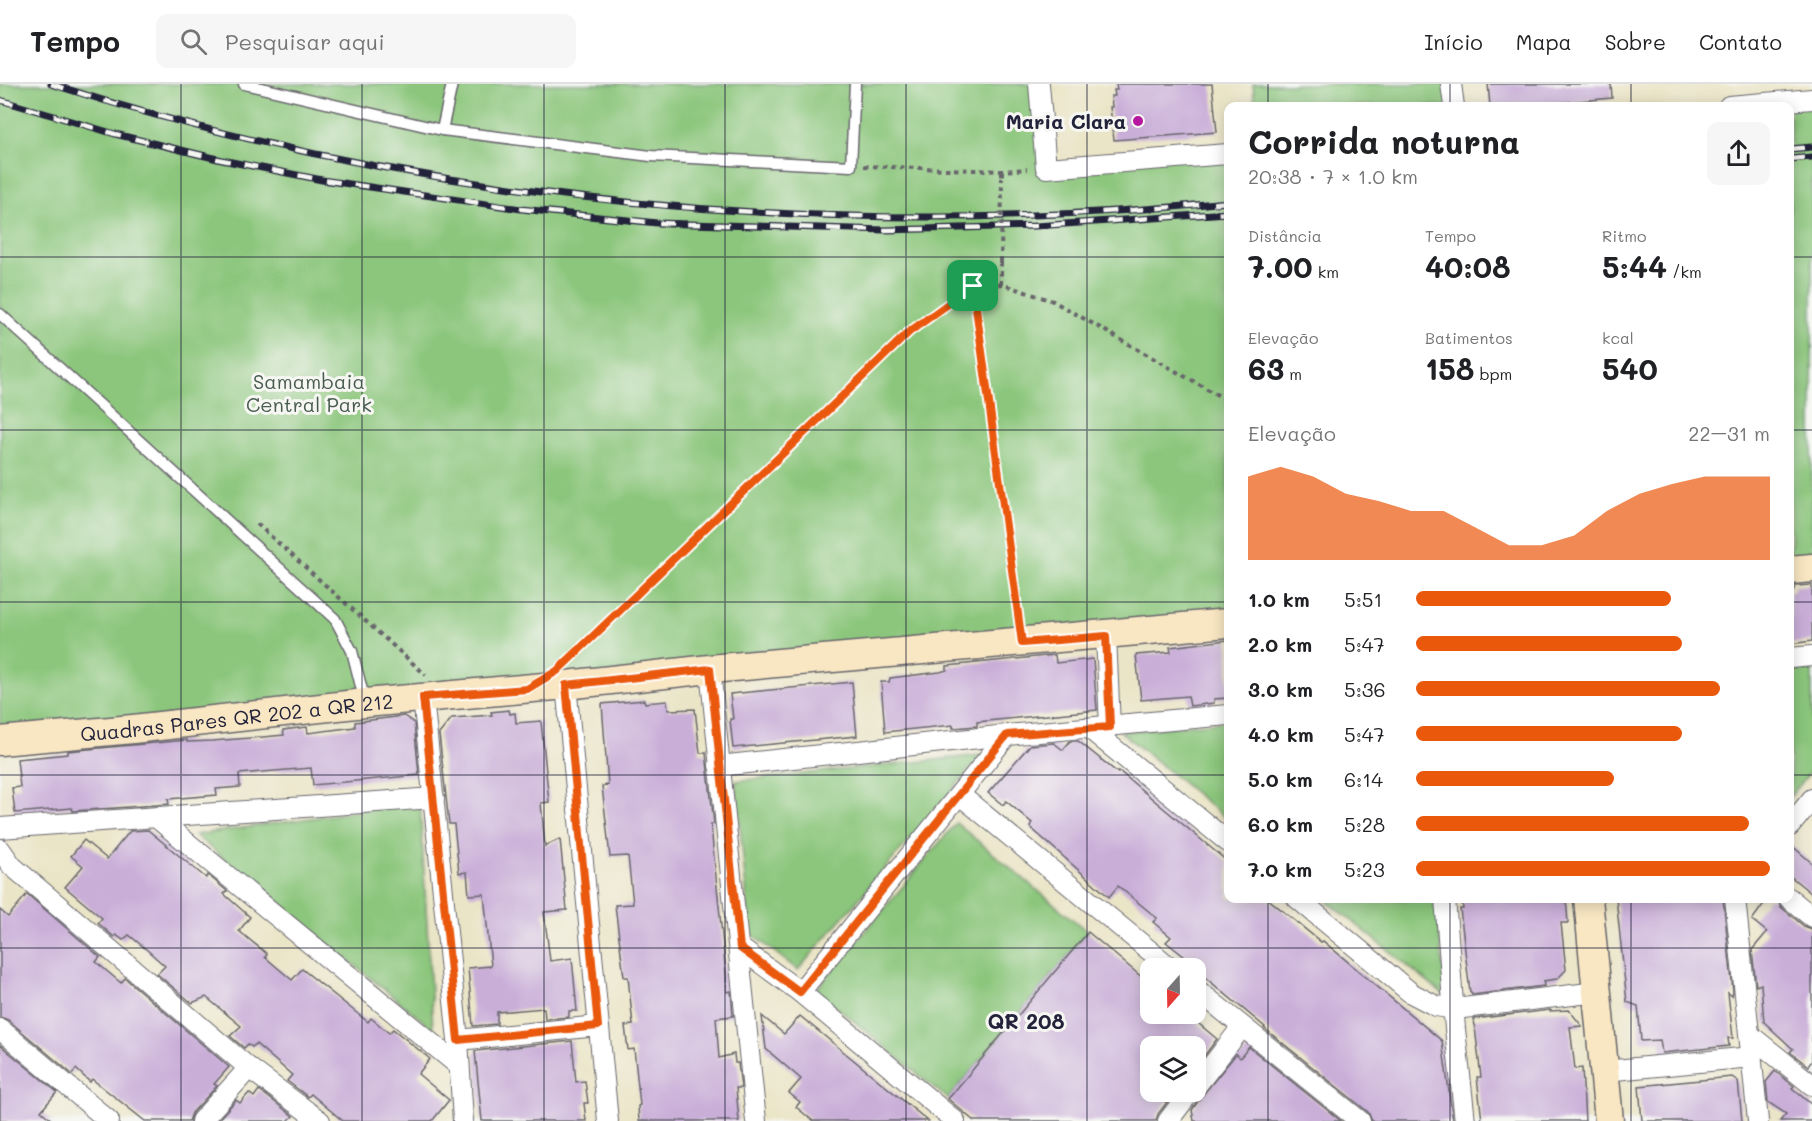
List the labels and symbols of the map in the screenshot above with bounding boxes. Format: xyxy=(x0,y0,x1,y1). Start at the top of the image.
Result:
place label: Maria Clara xyxy=(1006,108,1126,134)
marker: Maria Clara xyxy=(1131,114,1145,128)
pin xyxy=(947,260,998,311)
park label: Samambaia Central Park xyxy=(246,368,372,417)
street label: Quadras Pares QR 202 a QR 212 xyxy=(79,688,394,747)
north arrow xyxy=(1140,958,1206,1024)
district label: QR 208 xyxy=(987,1007,1065,1034)

